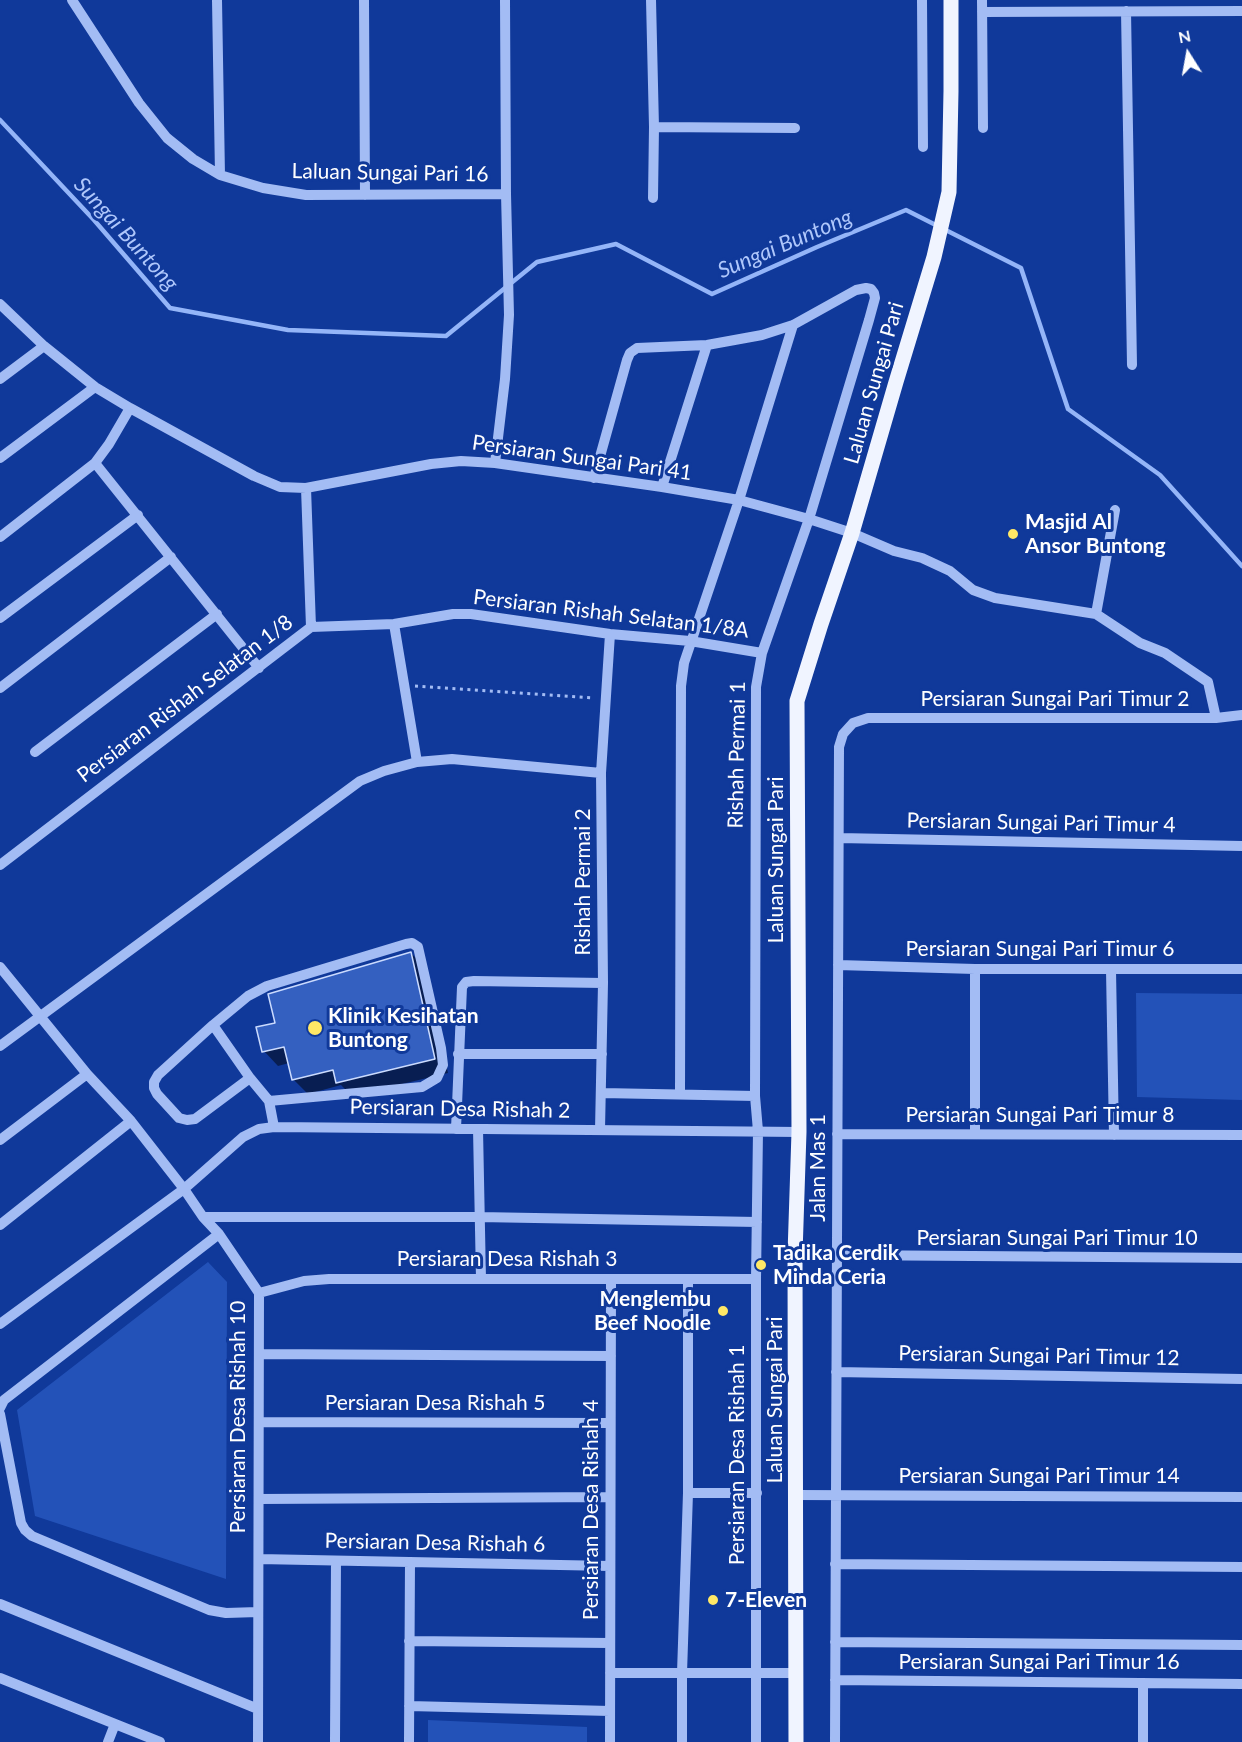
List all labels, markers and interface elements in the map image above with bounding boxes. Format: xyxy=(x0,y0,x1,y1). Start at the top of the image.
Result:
north arrow xyxy=(1158,24,1218,84)
text: N xyxy=(1177,25,1192,46)
street label: Laluan Sungai Pari 16 xyxy=(291,159,489,187)
water label: Sungai Buntong xyxy=(68,172,184,296)
water label: Sungai Buntong xyxy=(714,204,856,284)
street label: Laluan Sungai Pari xyxy=(839,299,909,467)
street label: Persiaran Sungai Pari 41 xyxy=(470,430,694,486)
place label: Masjid Al Ansor Buntong xyxy=(1025,509,1166,559)
marker: Masjid Al Ansor Buntong xyxy=(1006,527,1020,541)
street label: Persiaran Rishah Selatan 1/8A xyxy=(472,585,750,643)
street label: Persiaran Rishah Selatan 1/8 xyxy=(72,610,298,788)
street label: Rishah Permai 1 xyxy=(723,681,751,829)
street label: Persiaran Sungai Pari Timur 2 xyxy=(920,686,1190,712)
street label: Laluan Sungai Pari xyxy=(763,776,789,944)
street label: Rishah Permai 2 xyxy=(570,808,596,956)
street label: Persiaran Sungai Pari Timur 4 xyxy=(906,808,1176,838)
street label: Persiaran Sungai Pari Timur 6 xyxy=(905,936,1175,962)
place label: Klinik Kesihatan Buntong xyxy=(328,1003,479,1053)
marker: Klinik Kesihatan Buntong xyxy=(306,1019,324,1037)
street label: Persiaran Desa Rishah 2 xyxy=(349,1094,571,1124)
street label: Persiaran Sungai Pari Timur 8 xyxy=(905,1102,1175,1128)
street label: Jalan Mas 1 xyxy=(805,1114,831,1222)
street label: Persiaran Sungai Pari Timur 10 xyxy=(916,1225,1198,1251)
place label: Tadika Cerdik Minda Ceria xyxy=(773,1240,899,1290)
street label: Persiaran Desa Rishah 3 xyxy=(397,1246,617,1272)
marker: Tadika Cerdik Minda Ceria xyxy=(754,1258,768,1272)
place label: Menglembu Beef Noodle xyxy=(594,1286,711,1336)
street label: Persiaran Desa Rishah 10 xyxy=(225,1301,251,1533)
marker: Menglembu Beef Noodle xyxy=(716,1304,730,1318)
street label: Laluan Sungai Pari xyxy=(762,1316,788,1484)
street label: Persiaran Sungai Pari Timur 12 xyxy=(898,1341,1180,1371)
street label: Persiaran Desa Rishah 1 xyxy=(724,1345,750,1565)
street label: Persiaran Desa Rishah 5 xyxy=(325,1390,545,1416)
street label: Persiaran Desa Rishah 4 xyxy=(578,1400,604,1620)
street label: Persiaran Sungai Pari Timur 14 xyxy=(898,1463,1180,1489)
street label: Persiaran Desa Rishah 6 xyxy=(324,1528,546,1558)
place label: 7-Eleven xyxy=(725,1587,807,1613)
marker: 7-Eleven xyxy=(706,1593,720,1607)
street label: Persiaran Sungai Pari Timur 16 xyxy=(898,1649,1180,1675)

